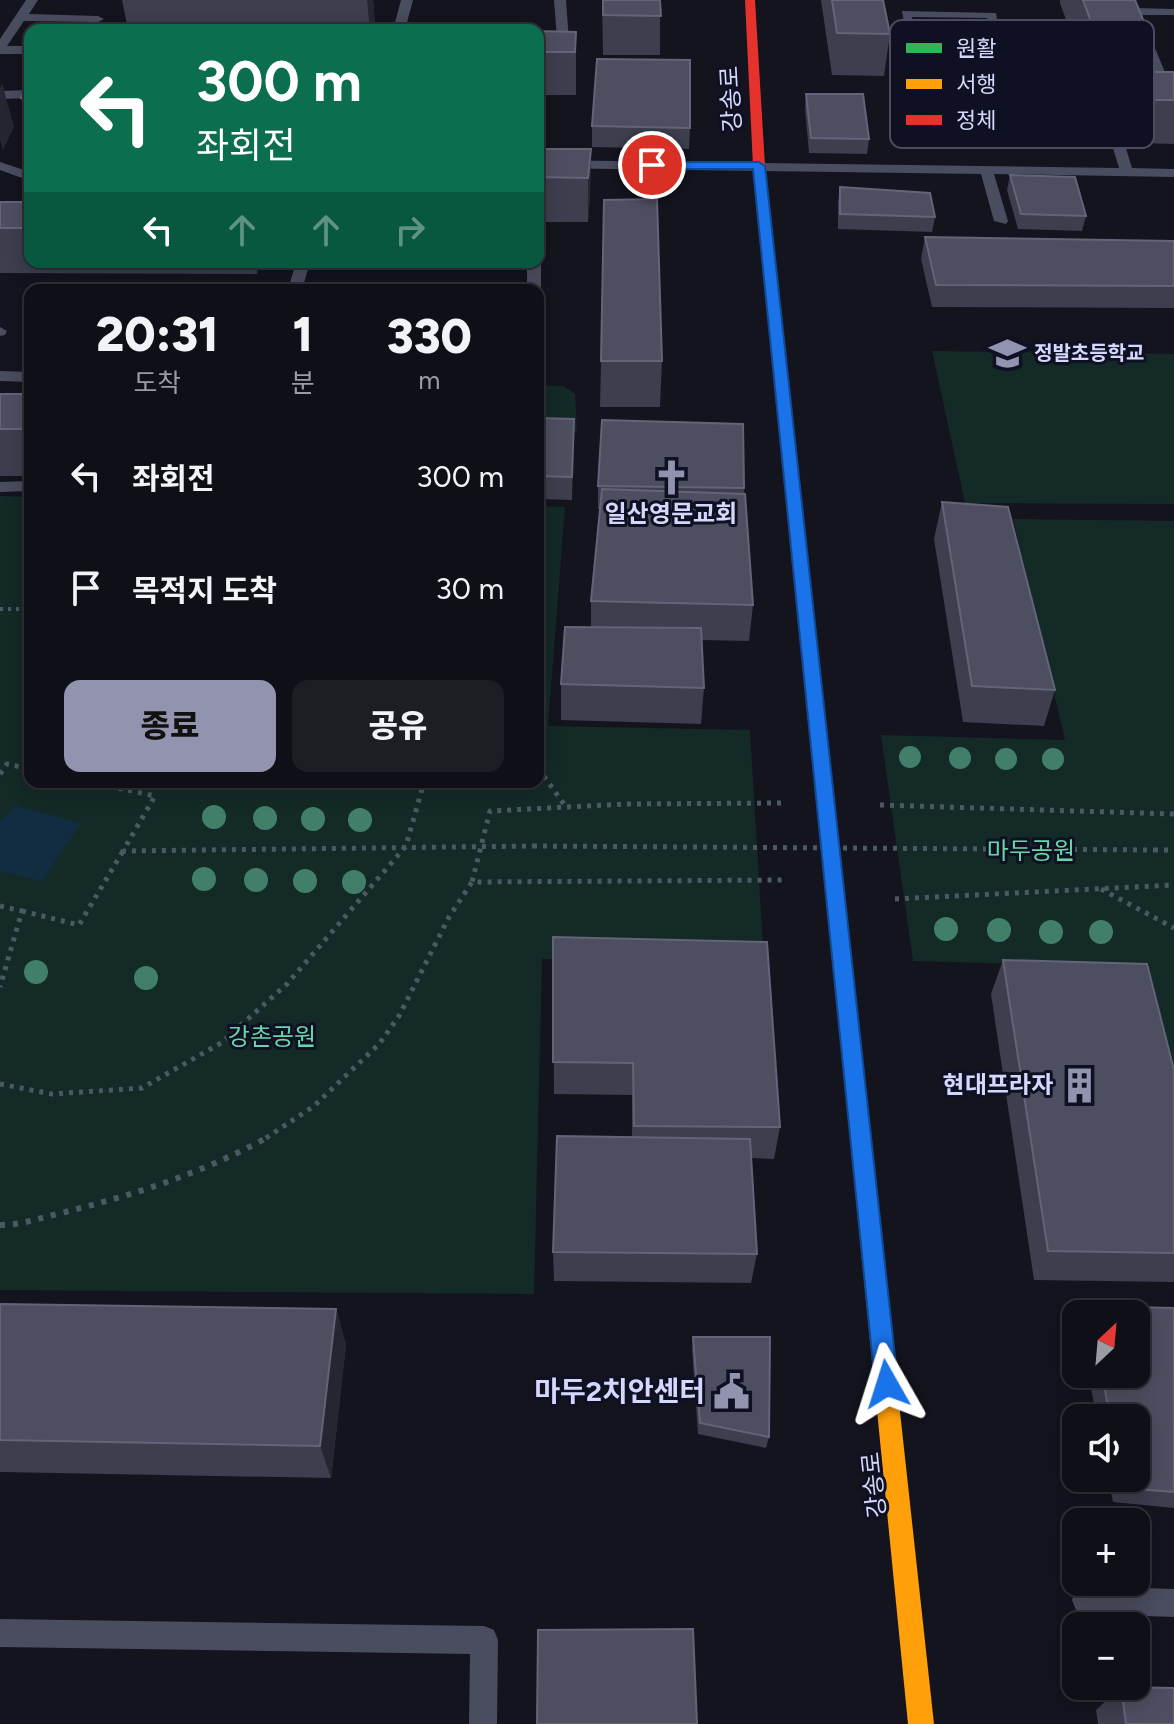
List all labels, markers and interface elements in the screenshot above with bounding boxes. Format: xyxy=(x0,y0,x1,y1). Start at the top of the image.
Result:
legend xyxy=(890,20,1154,148)
text: 원활 xyxy=(956,35,996,62)
text: 300 m xyxy=(196,48,362,115)
icon: left xyxy=(64,56,168,160)
street label: 강송로 xyxy=(714,65,747,133)
text: 서행 xyxy=(956,71,996,98)
text: 정체 xyxy=(956,107,996,134)
text: 좌회전 xyxy=(196,124,295,167)
pin xyxy=(618,131,686,199)
icon: arrive xyxy=(630,143,674,187)
icon: left xyxy=(136,208,180,252)
icon: ahead xyxy=(220,208,264,252)
icon: ahead xyxy=(304,208,348,252)
icon: right xyxy=(388,208,432,252)
text: 20:31 xyxy=(96,305,219,363)
text: 1 xyxy=(292,305,313,363)
text: 330 xyxy=(387,307,472,365)
school or university icon: 정발초등학교 xyxy=(989,334,1027,372)
place label: 정발초등학교 xyxy=(1034,341,1144,365)
text: m xyxy=(418,364,440,396)
text: 도착 xyxy=(133,367,181,399)
text: 분 xyxy=(291,367,315,399)
icon: left xyxy=(64,454,108,498)
text: 300 m xyxy=(416,458,504,495)
church icon: 일산영문교회 xyxy=(652,458,690,496)
text: 좌회전 xyxy=(132,460,215,497)
place label: 일산영문교회 xyxy=(605,499,737,528)
icon: arrive xyxy=(64,566,108,610)
text: 30 m xyxy=(436,570,504,607)
text: 목적지 도착 xyxy=(132,572,277,609)
button: 종료 xyxy=(64,680,276,772)
button: 공유 xyxy=(292,680,504,772)
park label: 마두공원 xyxy=(987,836,1075,865)
park label: 강촌공원 xyxy=(228,1022,316,1051)
building icon: 현대프라자 xyxy=(1060,1066,1098,1104)
place label: 현대프라자 xyxy=(943,1070,1053,1099)
north arrow xyxy=(1062,1300,1150,1388)
map controls xyxy=(1062,1300,1150,1700)
position arrow xyxy=(845,1342,929,1426)
public building icon: 마두2치안센터 xyxy=(712,1372,750,1410)
place label: 마두2치안센터 xyxy=(534,1374,705,1408)
button: sound xyxy=(1062,1404,1150,1492)
street label: 강송로 xyxy=(856,1451,891,1520)
button: + xyxy=(1062,1508,1150,1596)
button: − xyxy=(1062,1612,1150,1700)

